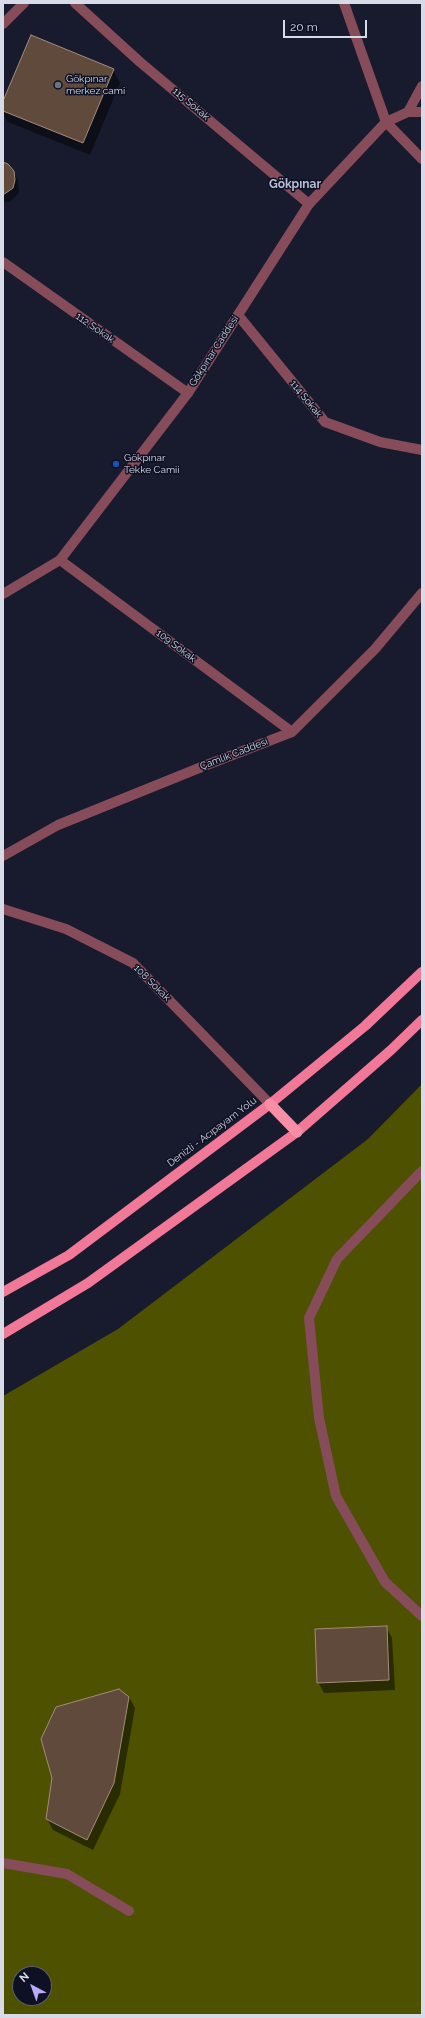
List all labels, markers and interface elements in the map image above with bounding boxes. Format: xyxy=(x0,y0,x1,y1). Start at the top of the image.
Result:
scale bar xyxy=(285,12,369,38)
text: 20 m xyxy=(290,20,318,34)
place label: Gökpınar merkez cami xyxy=(66,73,125,96)
marker: Gökpınar merkez cami xyxy=(53,80,63,90)
street label: 115 Sokak xyxy=(170,85,212,123)
district label: Gökpınar xyxy=(269,177,321,191)
street label: 112 Sokak xyxy=(73,310,117,346)
street label: Gökpınar Caddesi xyxy=(187,313,241,389)
street label: 114 Sokak xyxy=(287,378,325,420)
place label: Gökpınar Tekke Camii xyxy=(124,452,179,476)
marker: Gökpınar Tekke Camii xyxy=(111,459,121,469)
street label: 109 Sokak xyxy=(154,627,198,665)
street label: Çamlık Caddesi xyxy=(198,736,270,772)
street label: 108 Sokak xyxy=(131,962,173,1004)
street label: Denizli - Acıpayam Yolu xyxy=(165,1095,259,1169)
north arrow xyxy=(12,1966,52,2006)
text: N xyxy=(17,1970,32,1985)

